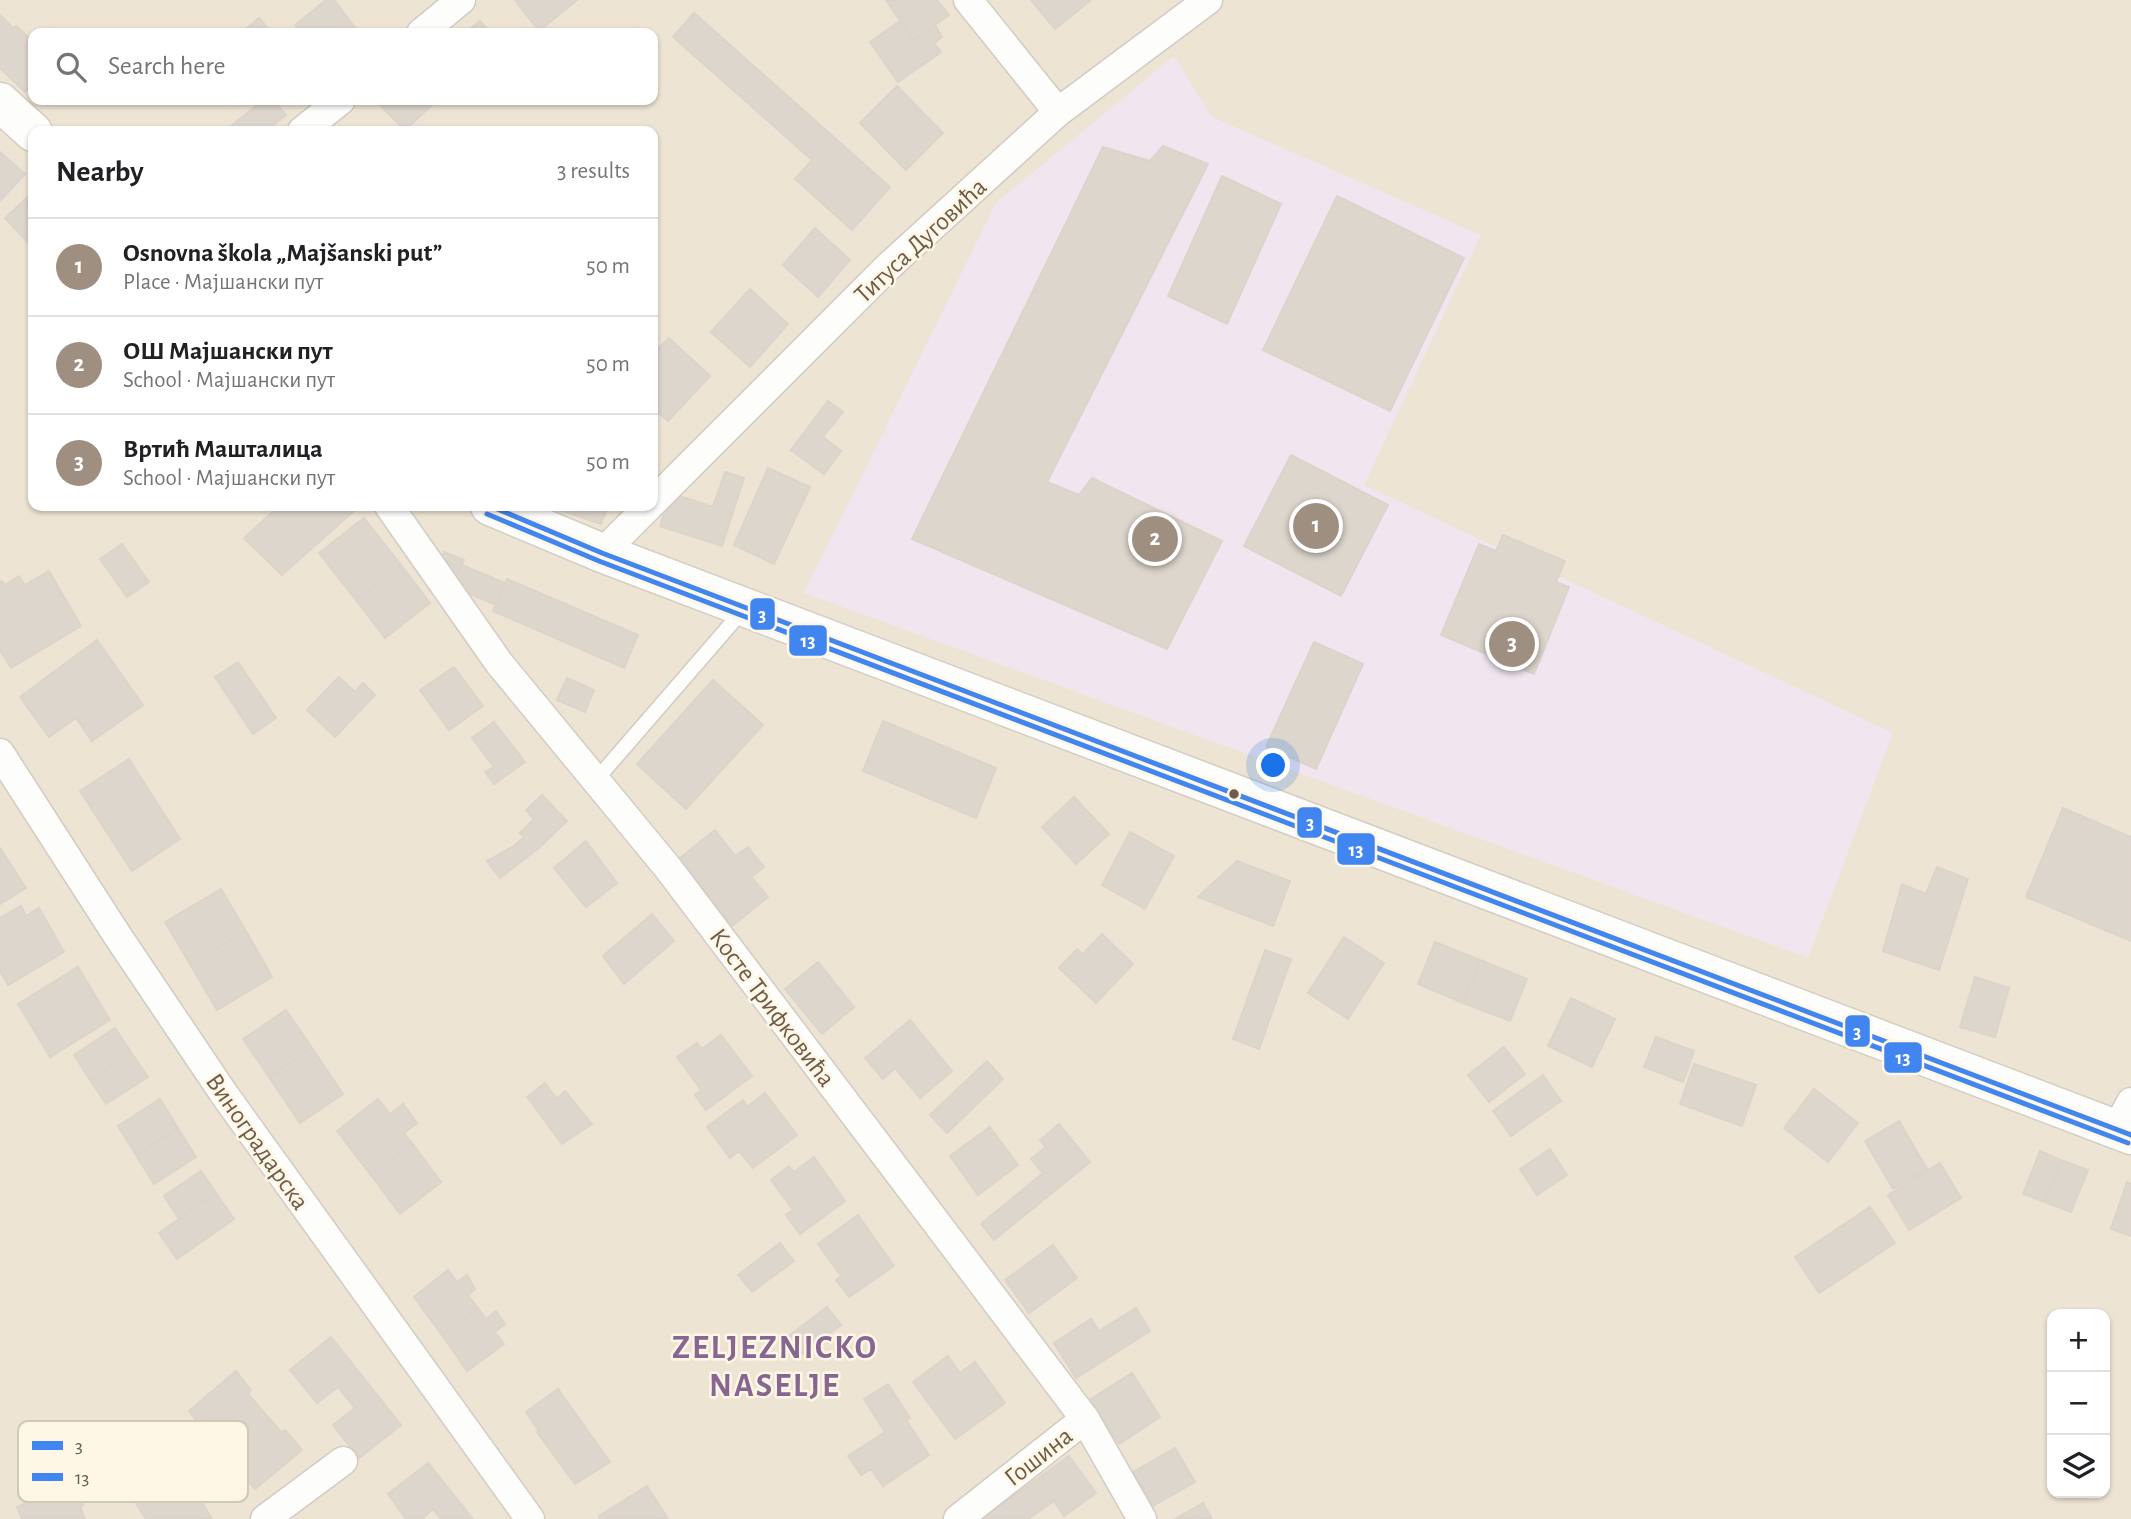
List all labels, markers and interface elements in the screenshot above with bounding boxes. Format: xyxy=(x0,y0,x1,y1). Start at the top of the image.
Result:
search box xyxy=(28,28,658,105)
icon: search xyxy=(52,48,90,86)
text: Search here xyxy=(108,53,226,79)
text: Nearby xyxy=(56,157,144,187)
text: 3 results xyxy=(557,160,630,183)
street label: Титуса Дуговића xyxy=(850,173,992,308)
text: Osnovna škola „Majšanski put” xyxy=(123,240,442,266)
text: 1 xyxy=(75,255,83,278)
text: 50 m xyxy=(586,255,630,278)
text: Place · Мајшански пут xyxy=(123,271,323,294)
text: ОШ Мајшански пут xyxy=(123,338,333,364)
text: 2 xyxy=(74,353,84,376)
text: 50 m xyxy=(586,353,630,376)
text: School · Мајшански пут xyxy=(123,369,335,392)
text: Вртић Машталица xyxy=(123,436,323,462)
text: 3 xyxy=(74,451,84,474)
text: 50 m xyxy=(586,451,630,474)
text: School · Мајшански пут xyxy=(123,467,335,490)
pin: 1 xyxy=(1293,500,1339,552)
pin: 2 xyxy=(1132,513,1178,565)
line badge: 3 xyxy=(749,597,776,631)
text: 3 xyxy=(758,606,766,625)
pin: 3 xyxy=(1489,618,1535,670)
line badge: 13 xyxy=(788,624,828,657)
text: 13 xyxy=(800,632,816,651)
your location xyxy=(1256,748,1290,782)
unlabelled marker xyxy=(1227,787,1241,801)
line badge: 3 xyxy=(1296,806,1323,839)
text: 3 xyxy=(1306,814,1314,833)
line badge: 13 xyxy=(1336,832,1376,866)
text: 13 xyxy=(1348,841,1364,860)
street label: Косте Трифковића xyxy=(705,924,840,1092)
line badge: 3 xyxy=(1844,1014,1871,1048)
text: 3 xyxy=(1853,1023,1861,1042)
line badge: 13 xyxy=(1883,1041,1923,1074)
text: 13 xyxy=(1895,1049,1911,1068)
street label: Виноградарска xyxy=(201,1069,314,1215)
map controls xyxy=(2047,1309,2110,1498)
button: + xyxy=(2047,1309,2110,1372)
district label: ZELJEZNICKO NASELJE xyxy=(672,1332,878,1403)
button: − xyxy=(2047,1372,2110,1435)
legend xyxy=(18,1421,248,1502)
street label: Гошина xyxy=(1000,1422,1078,1491)
button: layers xyxy=(2047,1435,2110,1498)
text: 3 xyxy=(75,1437,83,1456)
text: 13 xyxy=(75,1469,89,1488)

